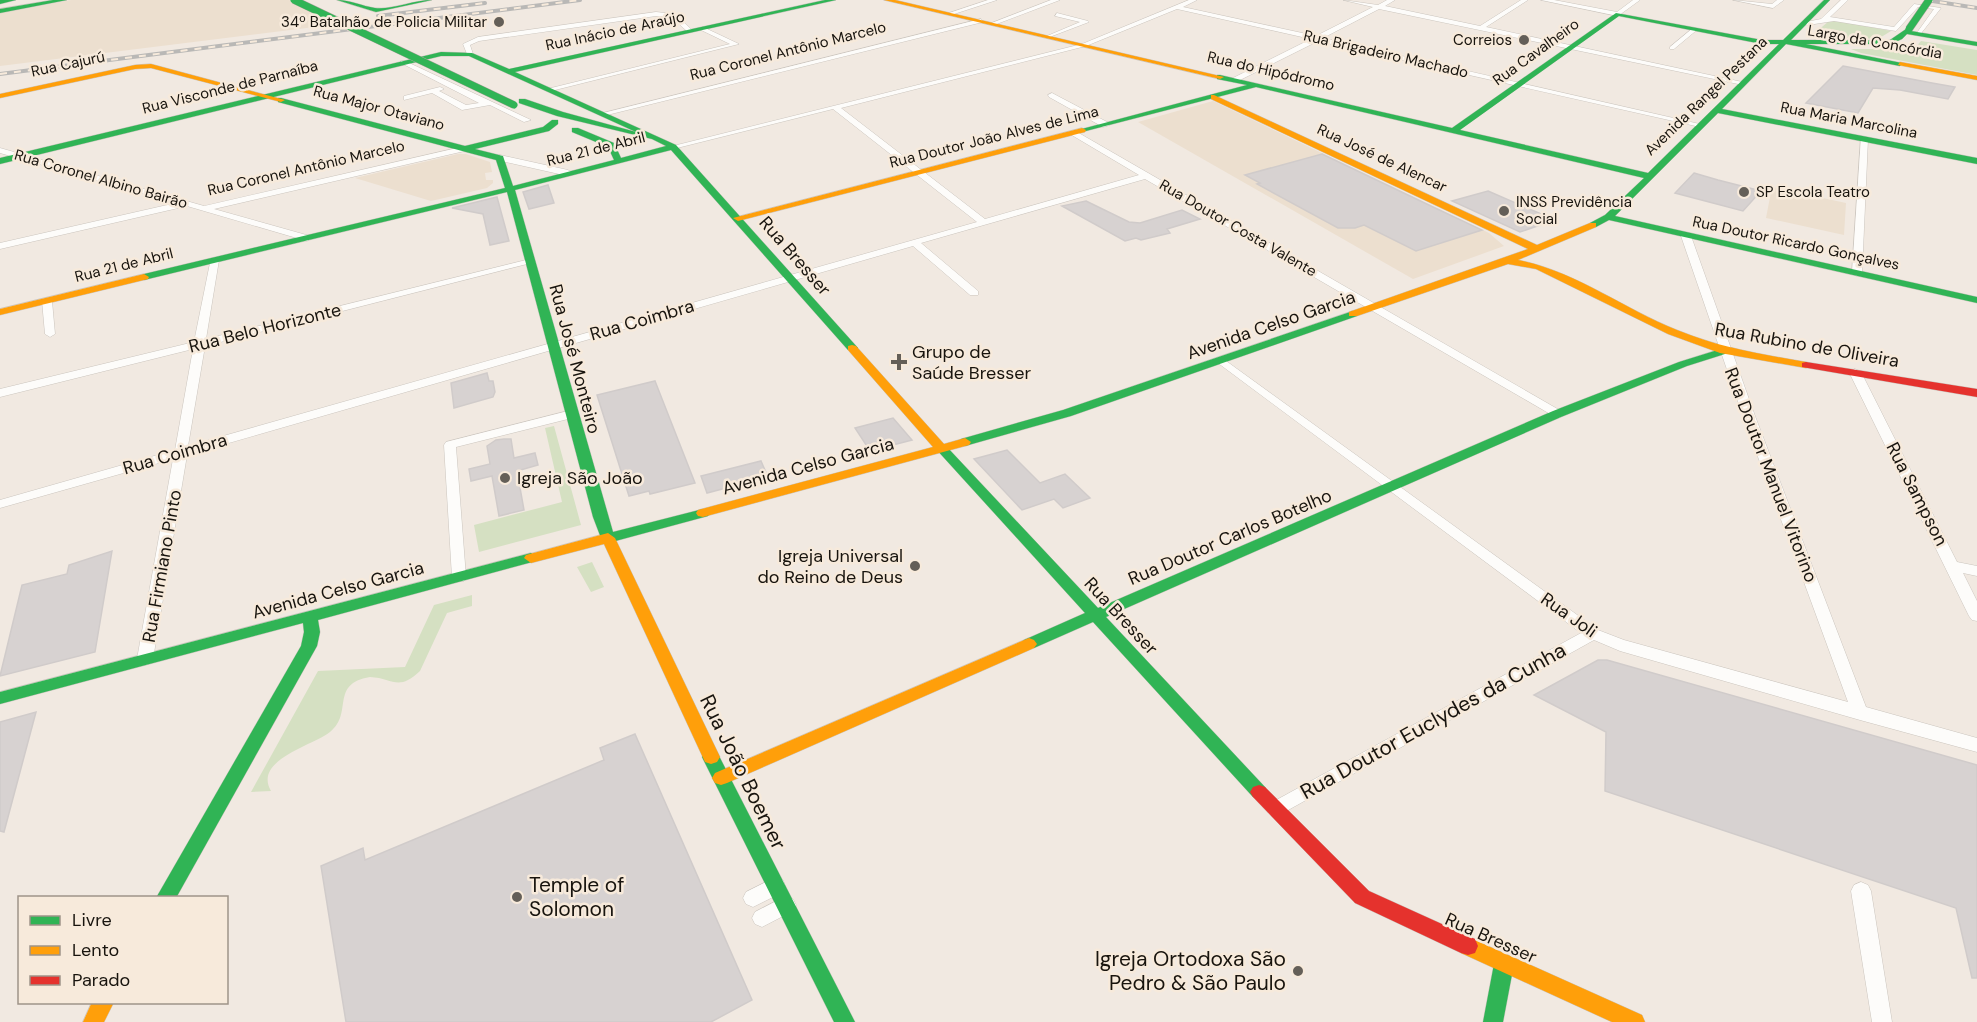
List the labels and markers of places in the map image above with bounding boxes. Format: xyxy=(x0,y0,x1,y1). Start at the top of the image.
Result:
place label: 34º Batalhão de Policia Militar xyxy=(281,12,487,32)
marker: 34º Batalhão de Policia Militar xyxy=(492,15,506,29)
place label: Correios xyxy=(1453,30,1512,50)
marker: Correios xyxy=(1517,33,1531,47)
place label: SP Escola Teatro xyxy=(1756,182,1870,202)
marker: SP Escola Teatro xyxy=(1737,185,1751,199)
place label: INSS Previdência Social xyxy=(1516,192,1632,229)
marker: INSS Previdência Social xyxy=(1497,204,1511,218)
place label: Grupo de Saúde Bresser xyxy=(912,340,1032,385)
marker: Grupo de Saúde Bresser xyxy=(890,353,908,371)
place label: Igreja São João xyxy=(517,466,643,490)
marker: Igreja São João xyxy=(498,471,512,485)
place label: Igreja Universal do Reino de Deus xyxy=(758,544,903,589)
marker: Igreja Universal do Reino de Deus xyxy=(908,559,922,573)
place label: Temple of Solomon xyxy=(529,871,624,923)
marker: Temple of Solomon xyxy=(510,890,524,904)
place label: Igreja Ortodoxa São Pedro & São Paulo xyxy=(1095,945,1286,997)
marker: Igreja Ortodoxa São Pedro & São Paulo xyxy=(1291,964,1305,978)

